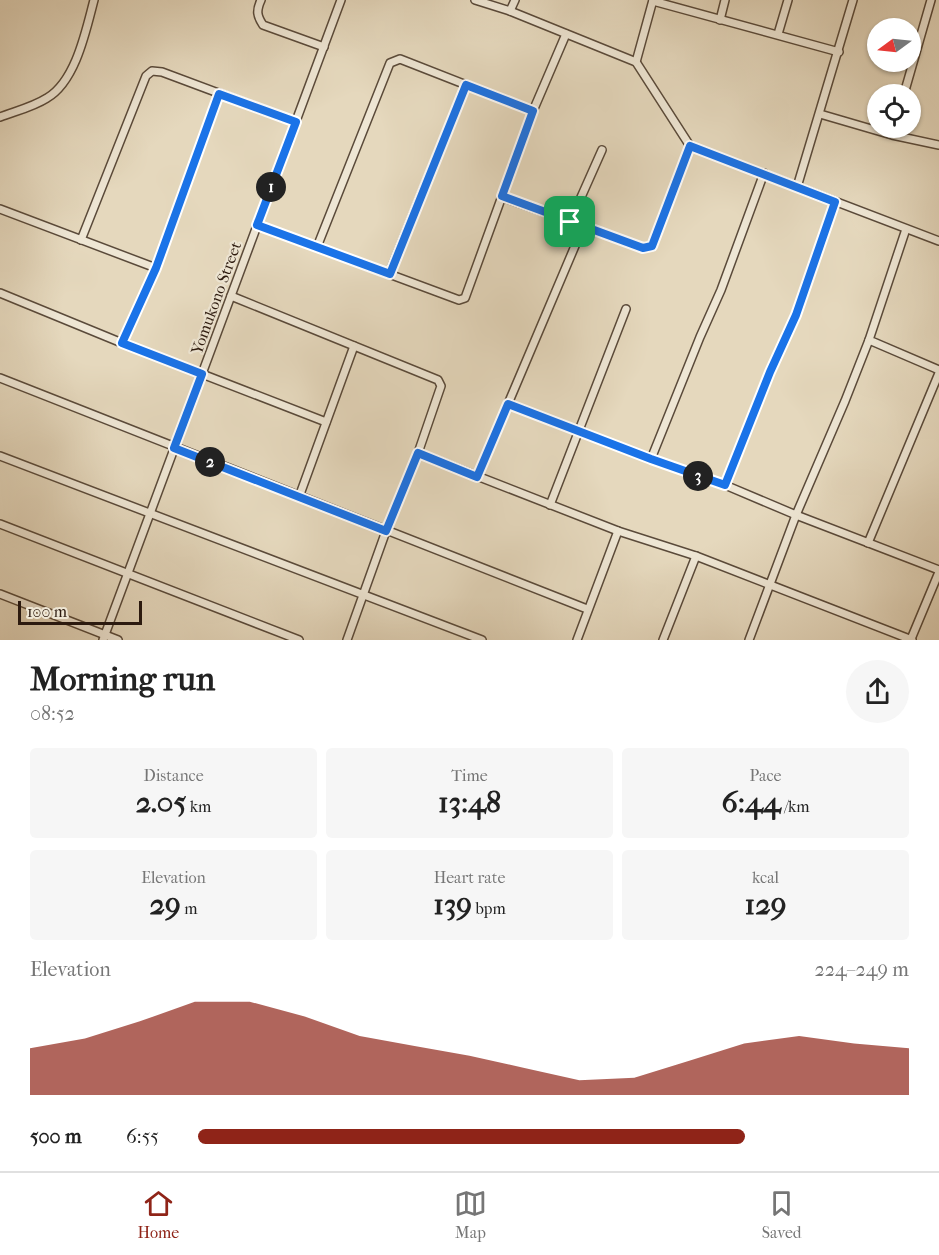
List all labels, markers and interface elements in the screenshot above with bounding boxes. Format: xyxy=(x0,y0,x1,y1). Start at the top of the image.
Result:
north arrow xyxy=(867,18,921,72)
map controls xyxy=(867,18,921,138)
button: locate xyxy=(867,84,921,138)
pin: 1 xyxy=(256,172,286,202)
text: 1 xyxy=(268,177,274,196)
pin xyxy=(544,196,595,247)
icon: arrive xyxy=(553,205,586,238)
street label: Yomukono Street xyxy=(186,239,245,358)
pin: 2 xyxy=(195,447,225,477)
text: 2 xyxy=(206,452,214,471)
pin: 3 xyxy=(683,461,713,491)
text: 3 xyxy=(695,466,701,485)
scale bar xyxy=(18,598,142,626)
text: 100 m xyxy=(27,602,67,621)
text: Morning run xyxy=(30,660,215,699)
button: share xyxy=(846,660,909,723)
text: 08:52 xyxy=(30,702,75,725)
text: Distance xyxy=(143,766,204,785)
text: Time xyxy=(451,766,488,785)
text: Pace xyxy=(750,766,781,785)
text: 2.05 xyxy=(136,785,186,820)
text: 13:48 xyxy=(438,785,501,820)
text: 6:44 xyxy=(722,785,781,820)
text: km xyxy=(186,797,211,816)
text: /km xyxy=(781,797,809,816)
text: Elevation xyxy=(141,868,206,887)
text: Heart rate xyxy=(434,868,505,887)
text: kcal xyxy=(752,868,779,887)
text: 29 xyxy=(150,887,181,922)
text: 139 xyxy=(433,887,472,922)
text: 129 xyxy=(745,887,786,922)
text: m xyxy=(181,899,197,918)
text: bpm xyxy=(472,899,506,918)
text: Elevation xyxy=(30,958,111,981)
text: 224–249 m xyxy=(814,958,909,981)
text: 500 m xyxy=(30,1125,82,1148)
text: 6:55 xyxy=(126,1125,159,1148)
tab: Home xyxy=(137,1187,179,1242)
tab: Map xyxy=(454,1187,487,1242)
tab: Saved xyxy=(762,1187,802,1242)

